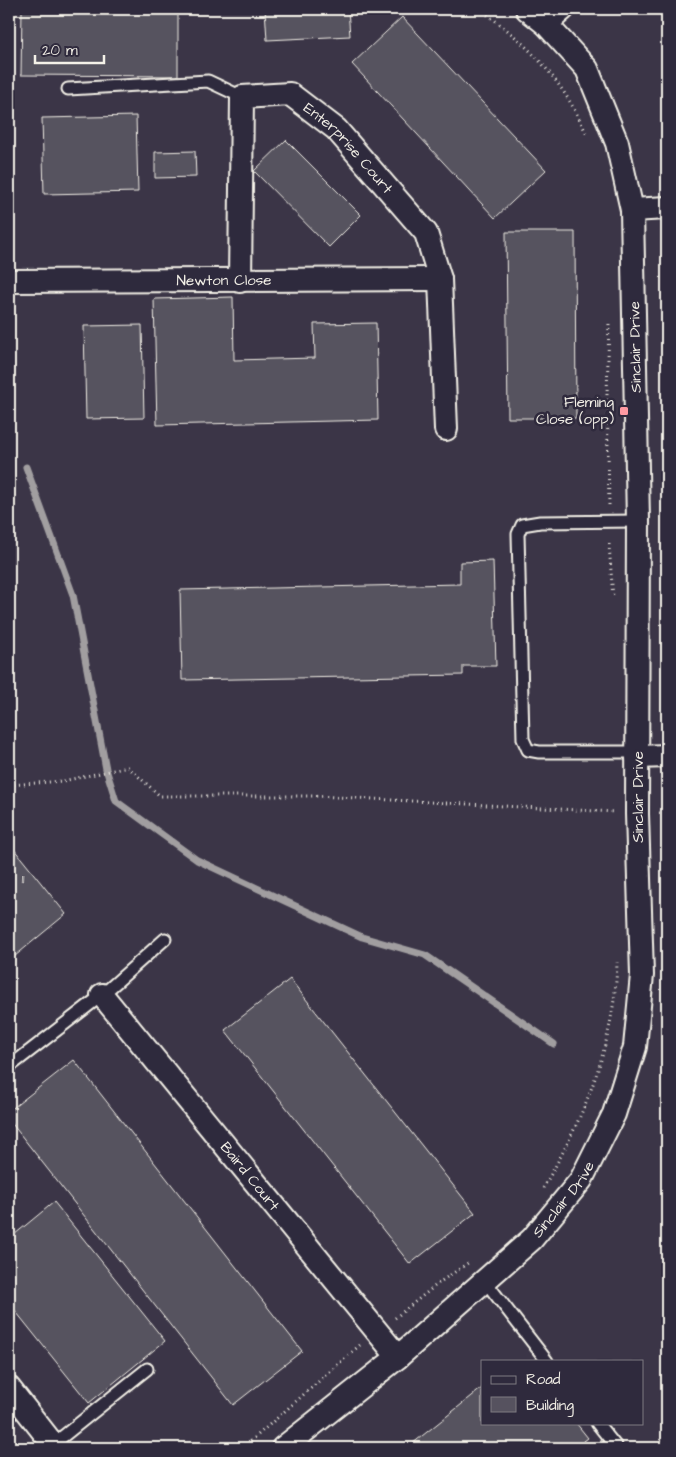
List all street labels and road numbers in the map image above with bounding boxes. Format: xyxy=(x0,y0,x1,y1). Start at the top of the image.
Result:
street label: Enterprise Court xyxy=(299,98,397,198)
street label: Newton Close xyxy=(177,270,271,291)
street label: Sinclair Drive xyxy=(624,301,647,393)
street label: Sinclair Drive xyxy=(628,751,649,843)
street label: Baird Court xyxy=(215,1137,284,1215)
street label: Sinclair Drive xyxy=(527,1158,600,1242)

